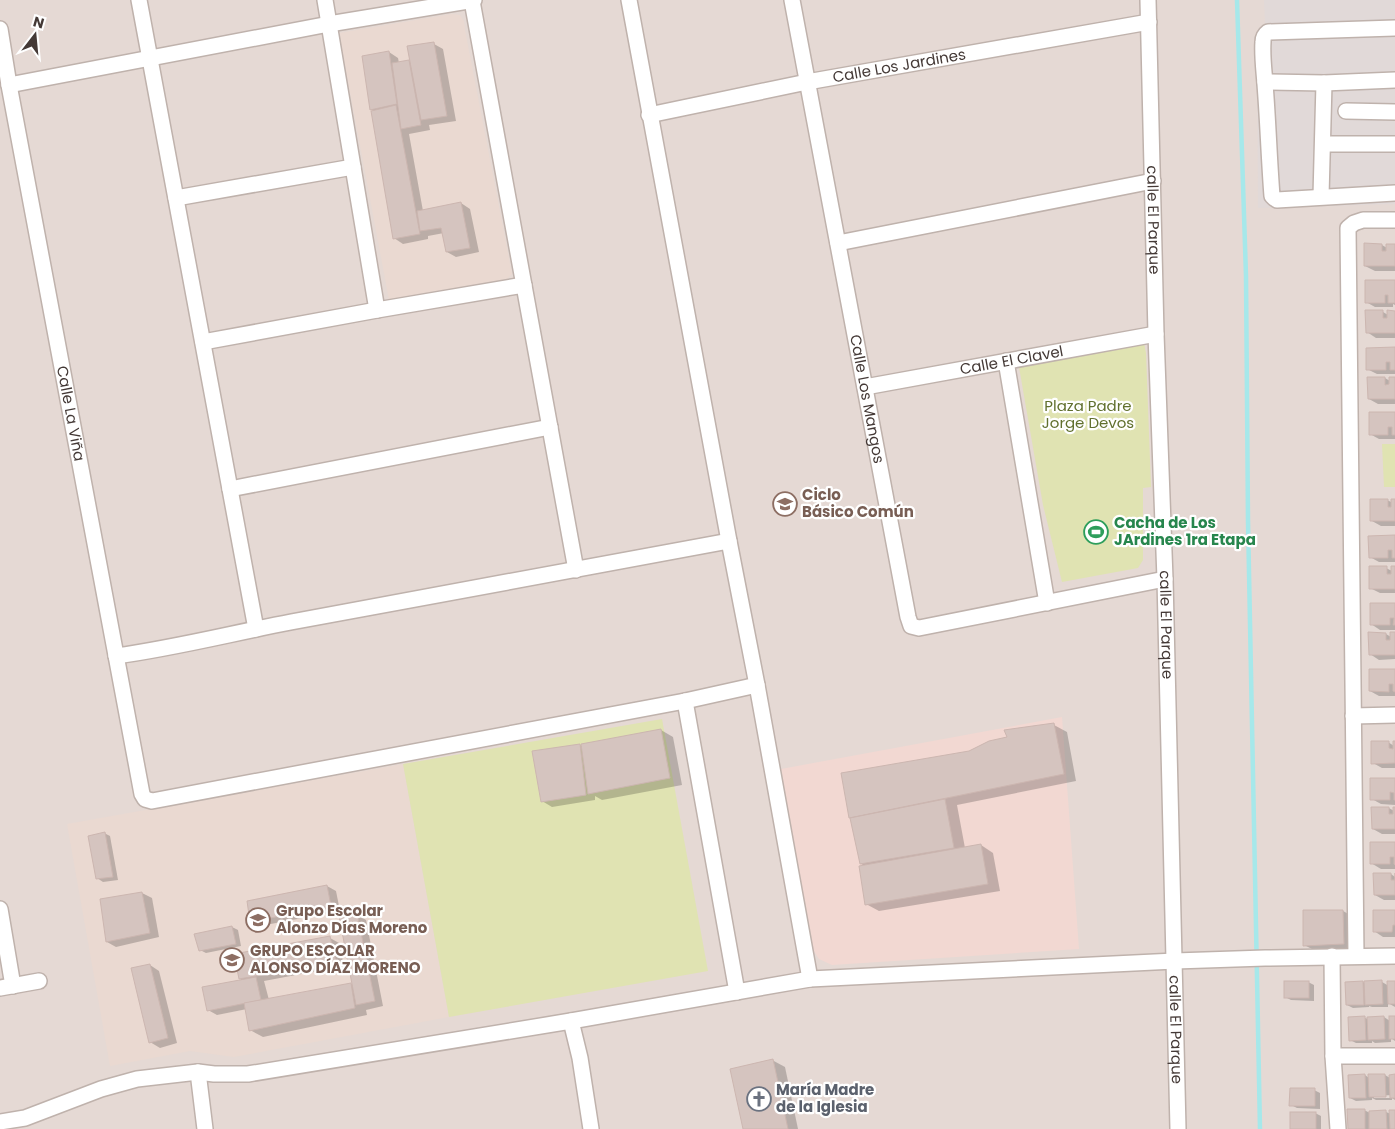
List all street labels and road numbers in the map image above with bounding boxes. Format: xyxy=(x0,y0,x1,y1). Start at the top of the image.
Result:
street label: Calle Los Jardines xyxy=(831,43,967,87)
street label: calle El Parque xyxy=(1142,165,1166,275)
street label: Calle Los Mangos xyxy=(845,333,890,465)
street label: Calle El Clavel xyxy=(958,340,1065,380)
street label: Calle La Viña xyxy=(52,364,90,463)
street label: calle El Parque xyxy=(1155,570,1178,679)
street label: calle El Parque xyxy=(1164,975,1188,1084)

